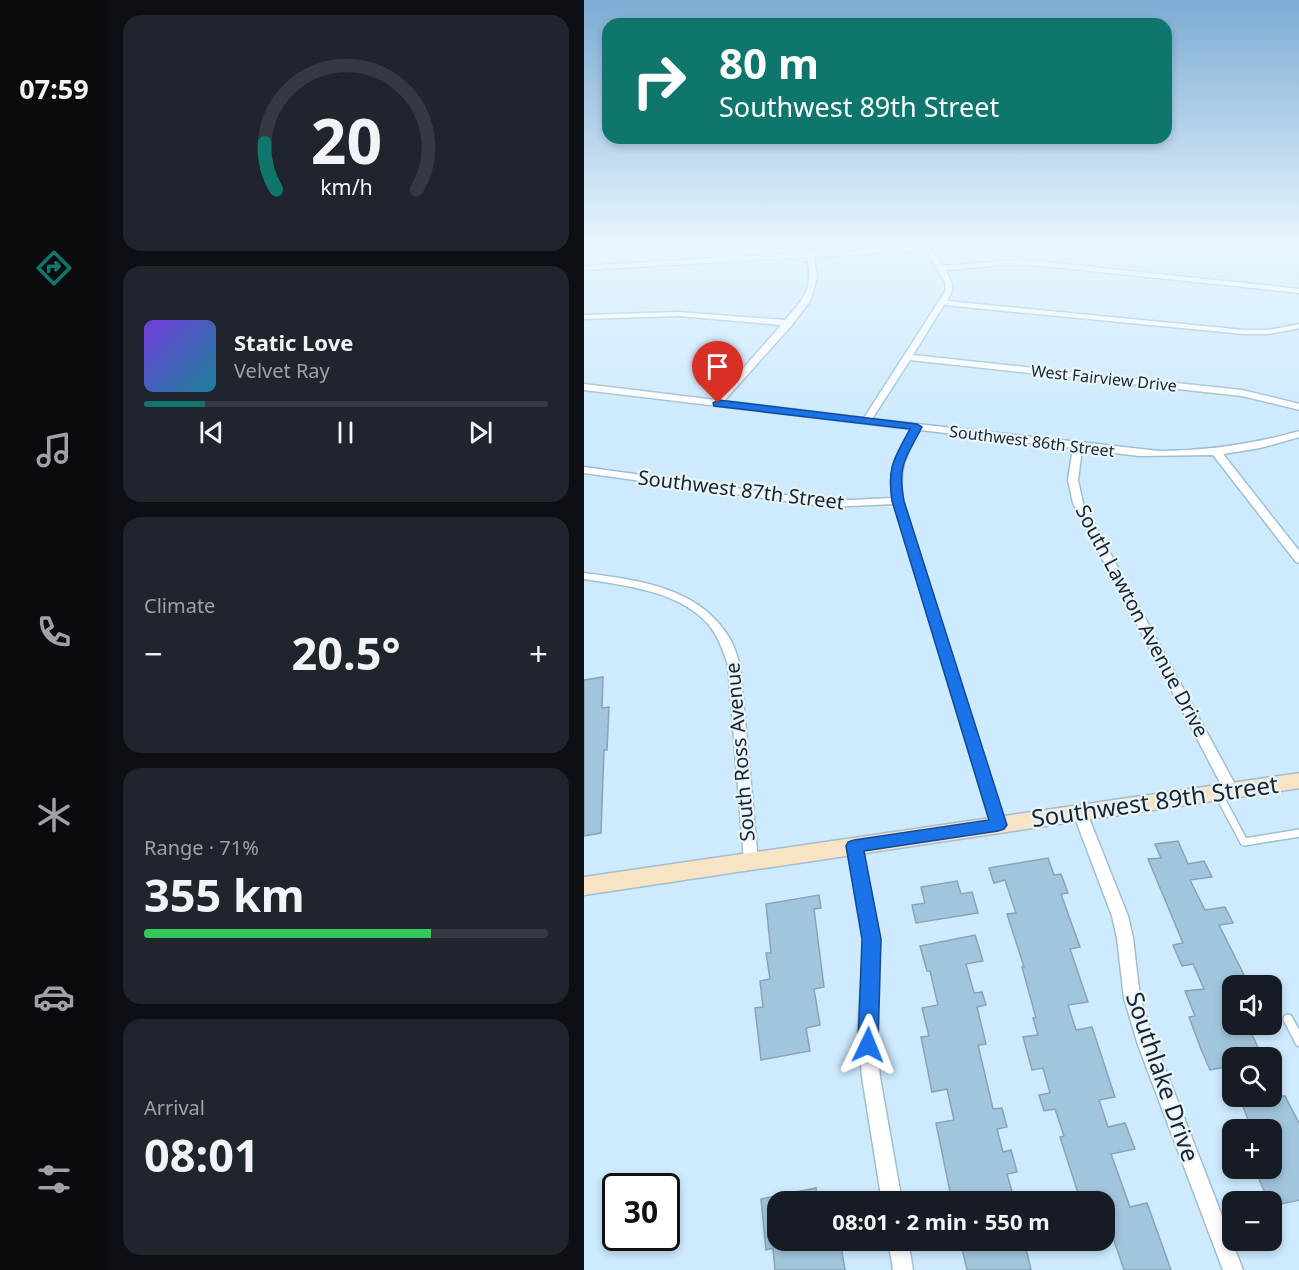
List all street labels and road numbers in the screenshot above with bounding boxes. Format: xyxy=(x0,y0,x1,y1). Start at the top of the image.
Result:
street label: West Fairview Drive xyxy=(1030,359,1178,397)
street label: Southwest 86th Street xyxy=(948,420,1116,462)
street label: Southwest 87th Street xyxy=(636,463,846,516)
street label: South Lawton Avenue Drive xyxy=(1070,500,1215,742)
street label: South Ross Avenue xyxy=(718,662,761,843)
street label: Southwest 89th Street xyxy=(1029,767,1281,834)
street label: Southlake Drive xyxy=(1119,987,1208,1166)

